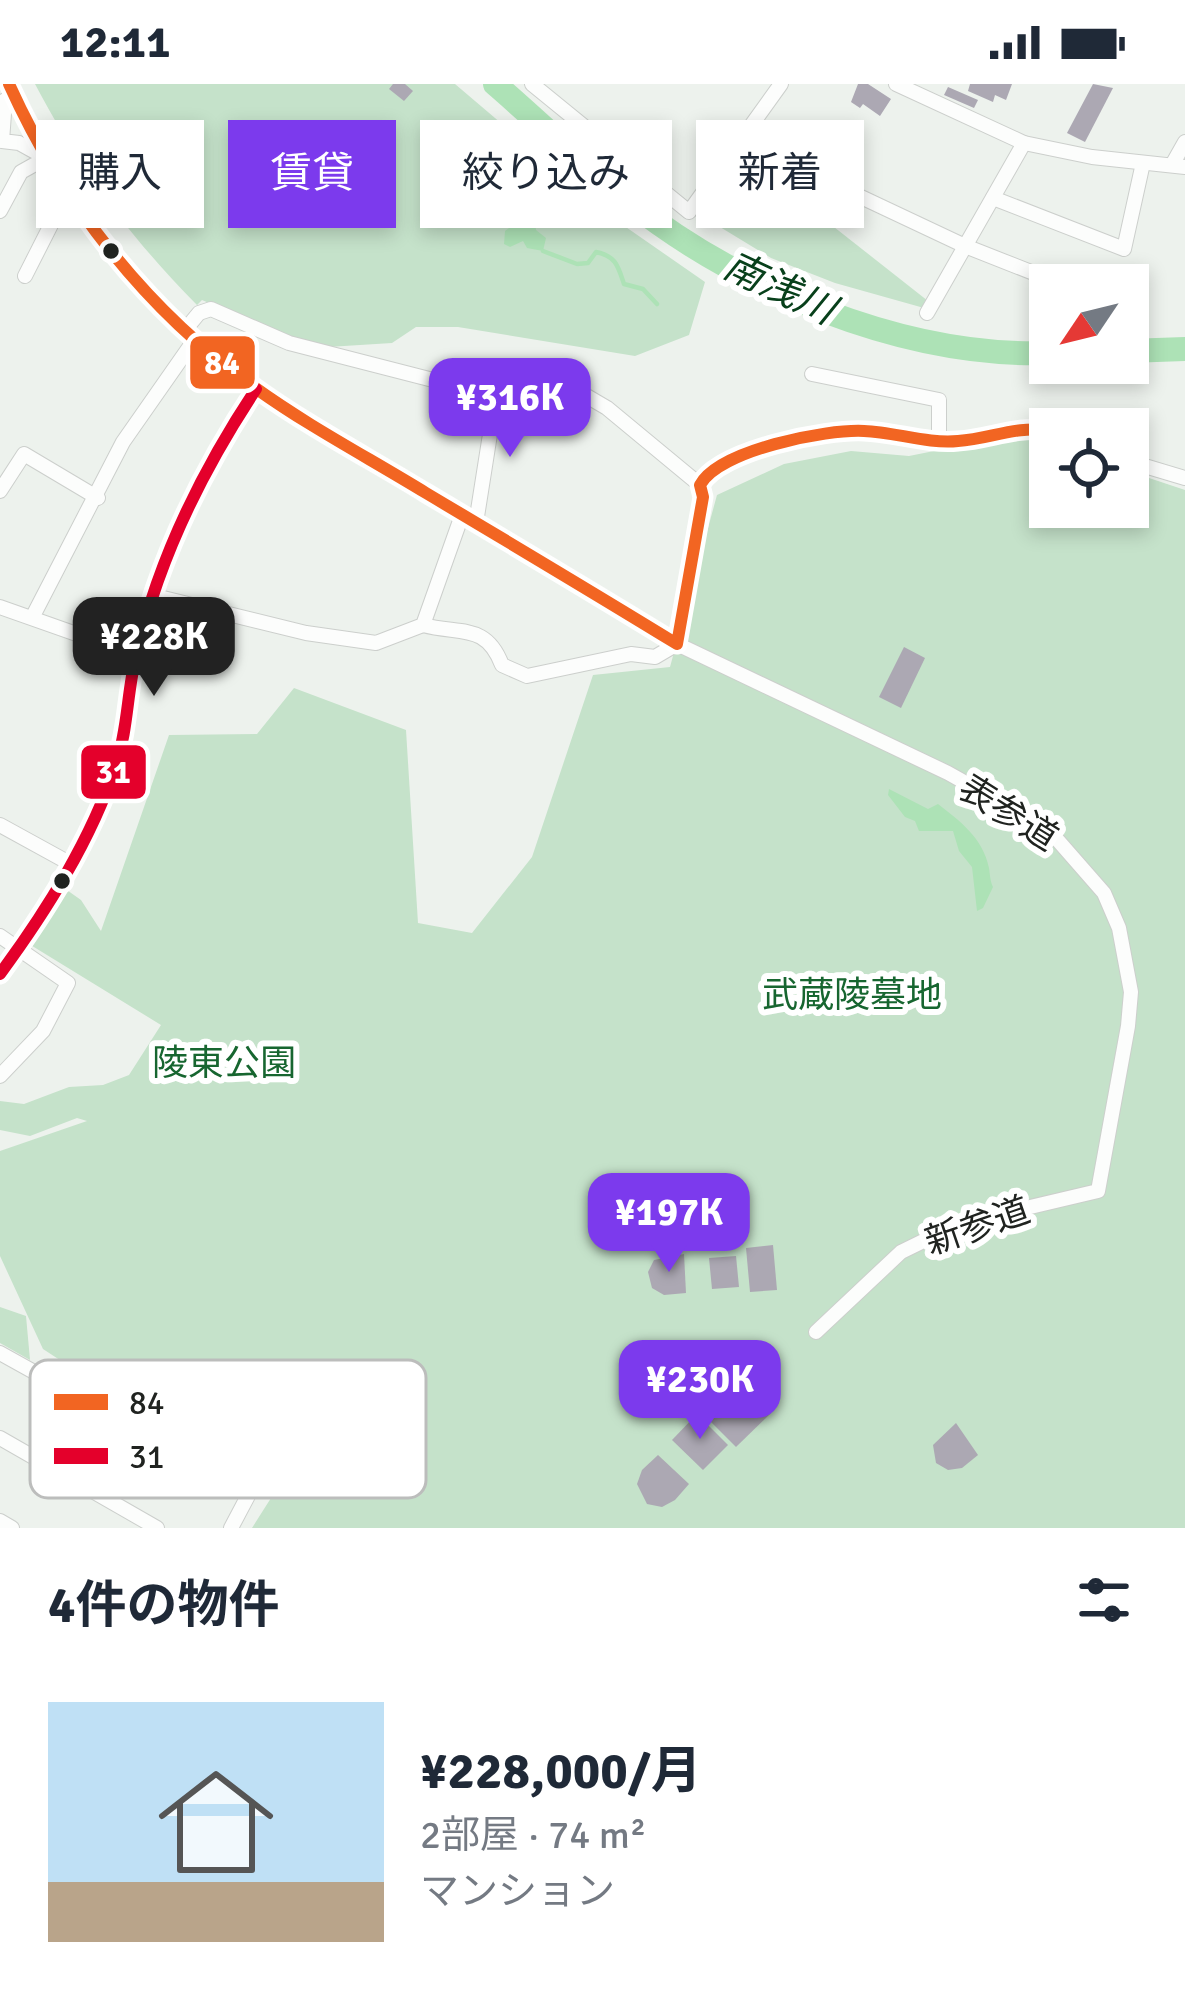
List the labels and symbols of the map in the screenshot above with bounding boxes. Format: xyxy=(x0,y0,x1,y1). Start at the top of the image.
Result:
unlabelled marker xyxy=(100,240,122,262)
water label: 南浅川 xyxy=(716,241,846,336)
north arrow xyxy=(1029,264,1149,384)
line badge: 84 xyxy=(188,334,257,391)
text: 84 xyxy=(204,343,240,384)
pin: ¥316K xyxy=(426,358,594,460)
pin: ¥228K xyxy=(70,597,238,699)
line badge: 31 xyxy=(79,743,148,801)
text: 31 xyxy=(95,752,131,793)
street label: 表参道 xyxy=(950,766,1066,861)
unlabelled marker xyxy=(51,870,73,892)
park label: 武蔵陵墓地 xyxy=(762,973,942,1018)
park label: 陵東公園 xyxy=(152,1041,296,1086)
pin: ¥197K xyxy=(585,1173,753,1275)
street label: 新参道 xyxy=(919,1188,1036,1265)
pin: ¥230K xyxy=(616,1340,784,1442)
legend xyxy=(30,1360,426,1498)
text: 84 xyxy=(129,1383,165,1424)
text: 31 xyxy=(129,1437,165,1478)

